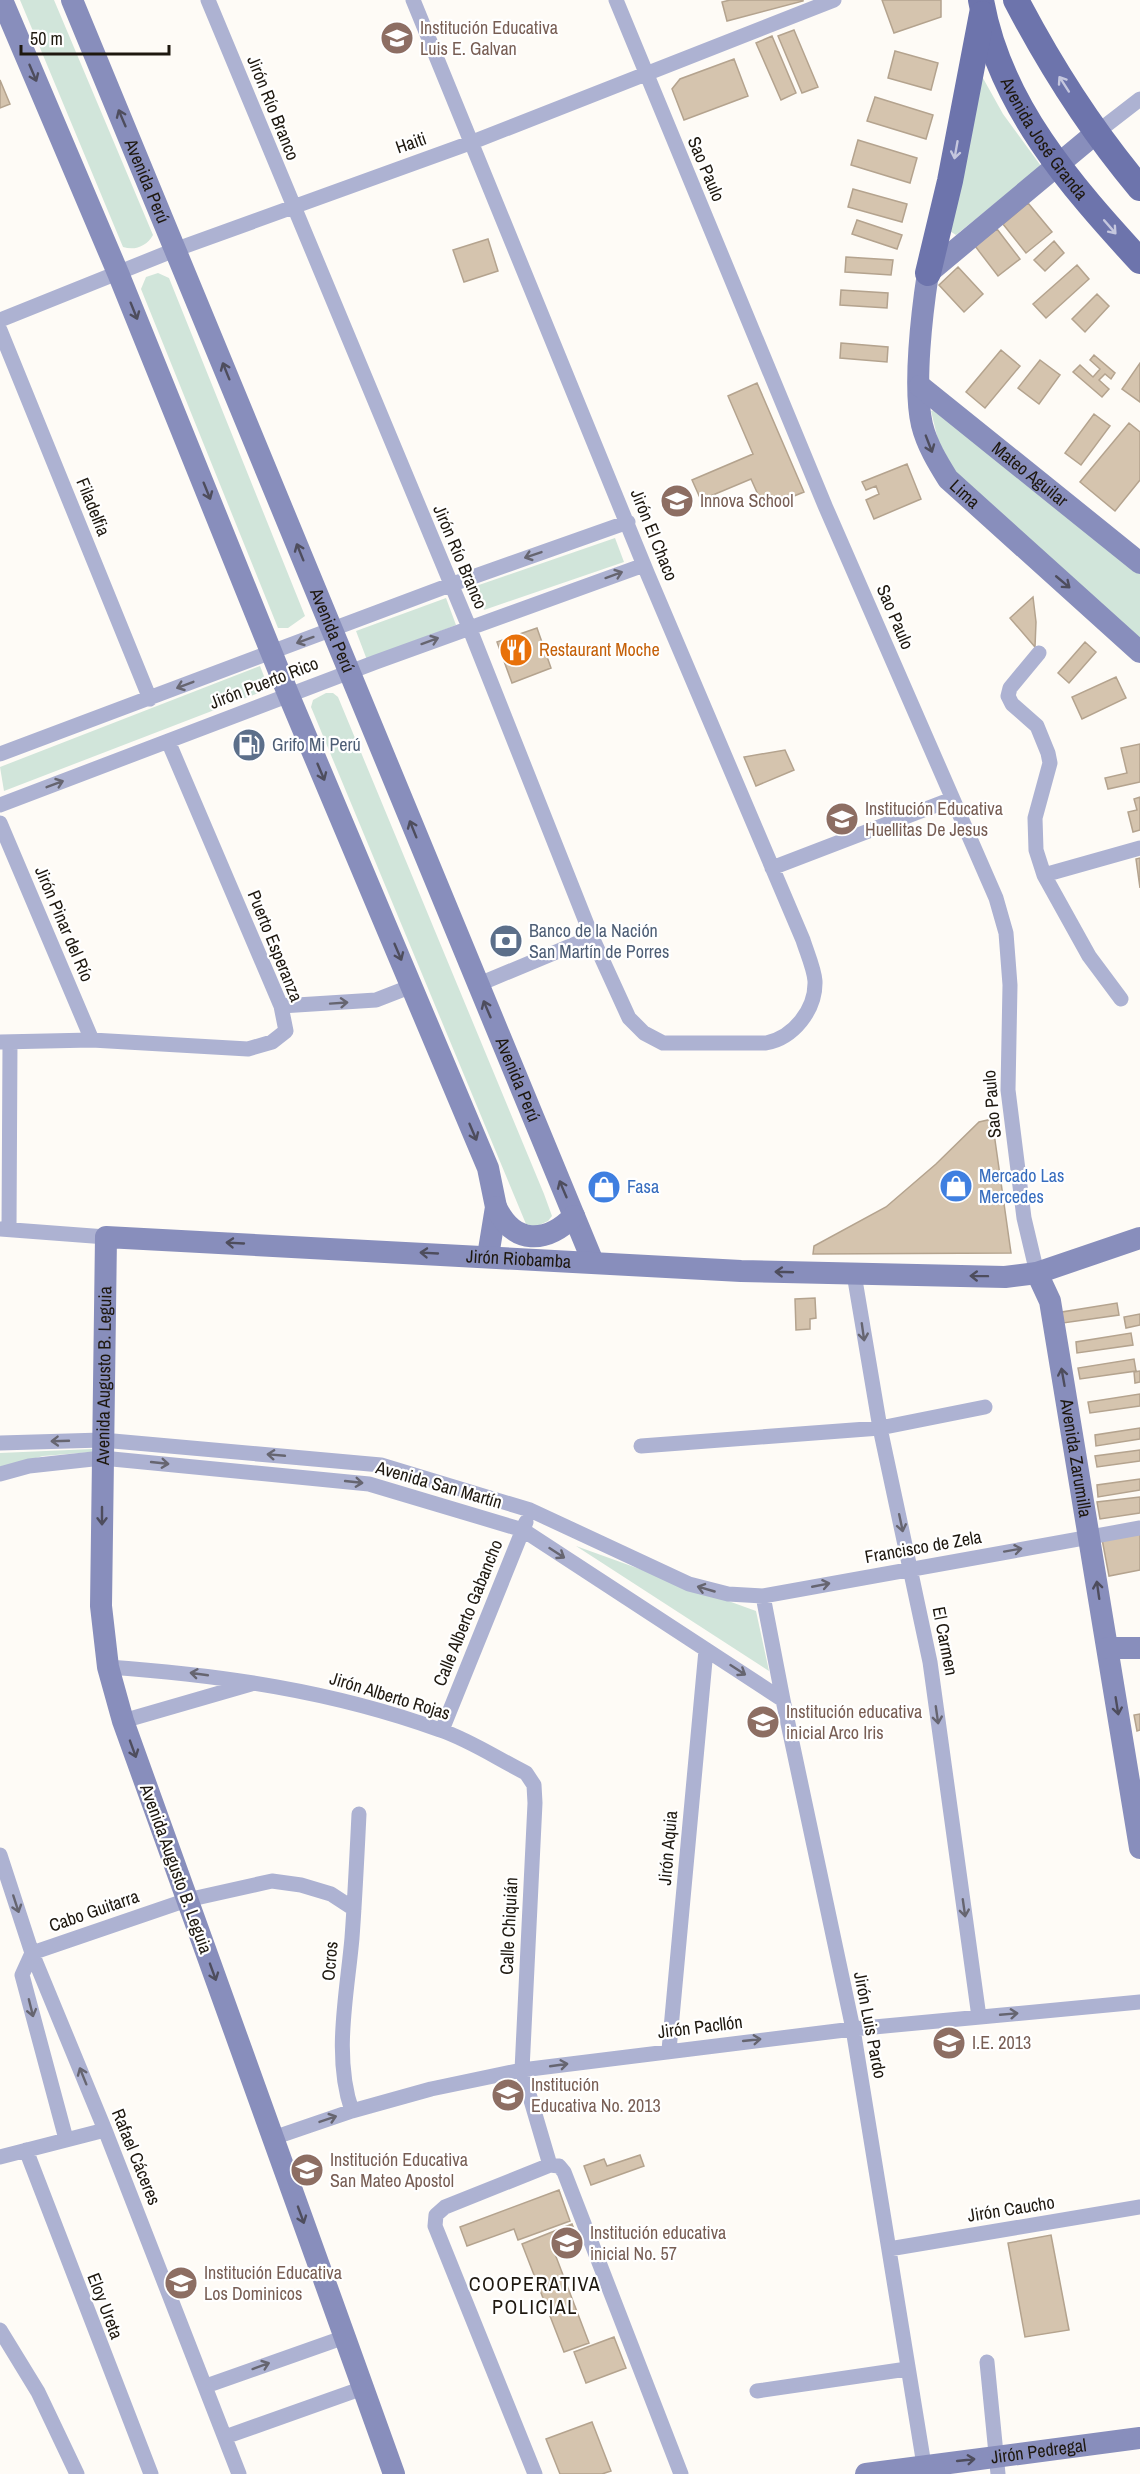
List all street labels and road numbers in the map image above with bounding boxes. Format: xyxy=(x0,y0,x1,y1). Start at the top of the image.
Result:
street label: Jirón Río Branco xyxy=(241,52,306,164)
street label: Avenida José Granda xyxy=(994,72,1094,205)
street label: Haiti xyxy=(392,126,430,159)
street label: Sao Paulo xyxy=(682,133,731,205)
street label: Avenida Perú xyxy=(118,134,176,227)
street label: Mateo Aguilar xyxy=(987,436,1074,512)
street label: Lima xyxy=(944,473,986,514)
street label: Filadelfia xyxy=(71,474,116,540)
street label: Jirón El Chaco xyxy=(625,485,684,584)
street label: Jirón Río Branco xyxy=(427,501,494,613)
street label: Sao Paulo xyxy=(871,581,920,653)
street label: Avenida Perú xyxy=(304,583,361,676)
street label: Jirón Puerto Rico xyxy=(206,650,322,715)
street label: Jirón Pinar del Río xyxy=(29,862,100,985)
street label: Puerto Esperanza xyxy=(242,886,309,1005)
street label: Avenida Perú xyxy=(489,1032,547,1125)
street label: Sao Paulo xyxy=(976,1069,1007,1139)
street label: Jirón Riobamba xyxy=(466,1243,572,1274)
street label: Avenida Augusto B. Leguia xyxy=(90,1286,117,1466)
street label: Avenida Zarumilla xyxy=(1054,1396,1098,1519)
street label: Avenida San Martín xyxy=(372,1454,505,1514)
street label: Francisco de Zela xyxy=(863,1524,983,1569)
street label: Calle Alberto Gabancho xyxy=(427,1536,508,1690)
street label: El Carmen xyxy=(927,1604,964,1678)
street label: Jirón Alberto Rojas xyxy=(327,1665,453,1726)
street label: Avenida Augusto B. Leguia xyxy=(134,1780,219,1957)
street label: Jirón Aquia xyxy=(652,1810,683,1886)
street label: Calle Chiquián xyxy=(493,1877,524,1975)
street label: Cabo Guitarra xyxy=(46,1883,142,1938)
street label: Ocros xyxy=(315,1940,344,1982)
street label: Jirón Luis Pardo xyxy=(848,1969,893,2080)
street label: Jirón Pacllón xyxy=(656,2009,744,2044)
street label: Rafael Cáceres xyxy=(106,2105,167,2209)
street label: Jirón Caucho xyxy=(966,2189,1056,2228)
street label: Eloy Ureta xyxy=(81,2269,129,2342)
street label: Jirón Pedregal xyxy=(989,2432,1088,2469)

